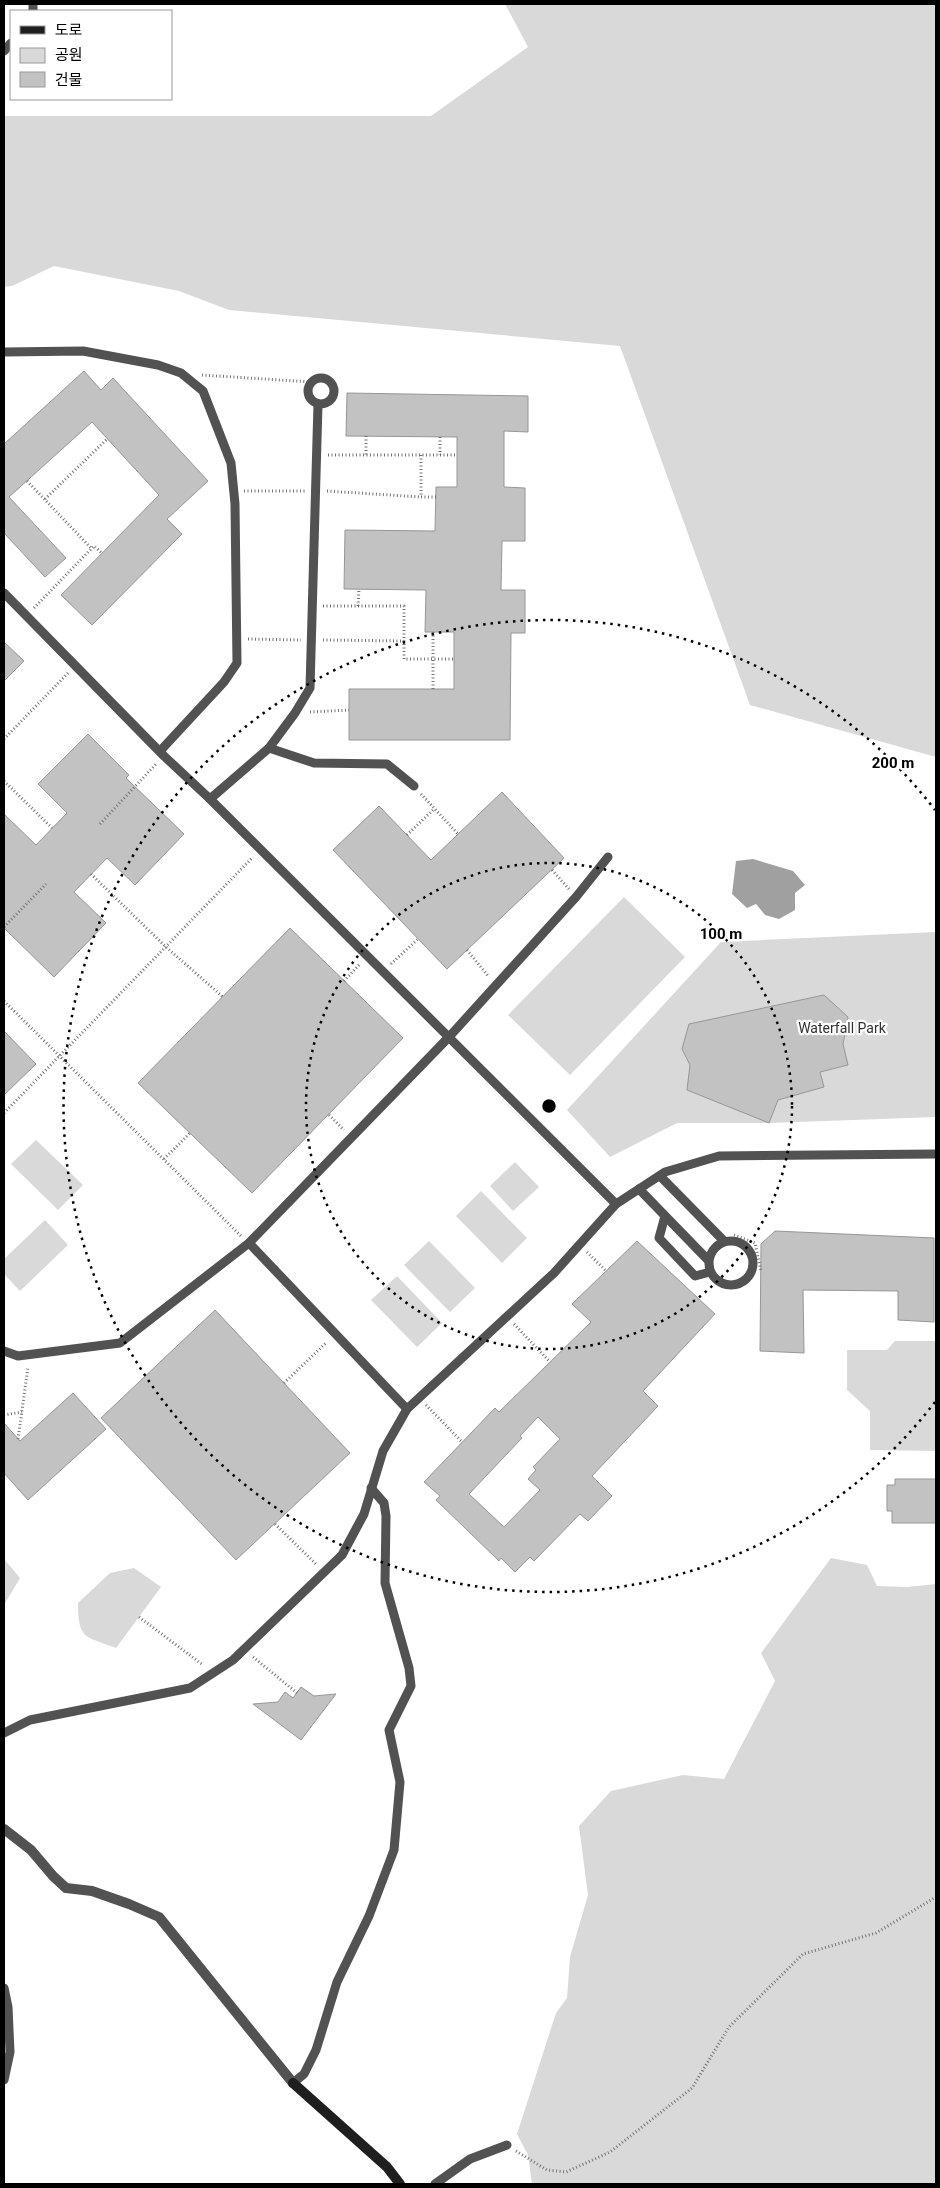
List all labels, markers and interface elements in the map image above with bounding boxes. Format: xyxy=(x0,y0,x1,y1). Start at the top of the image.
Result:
legend xyxy=(10,10,172,100)
text: 도로 xyxy=(55,21,83,39)
text: 공원 xyxy=(55,46,83,64)
text: 건물 xyxy=(55,71,83,89)
text: 200 m xyxy=(872,754,914,772)
text: 100 m xyxy=(700,925,742,943)
park label: Waterfall Park xyxy=(798,1020,887,1036)
centre of rings xyxy=(540,1097,558,1115)

